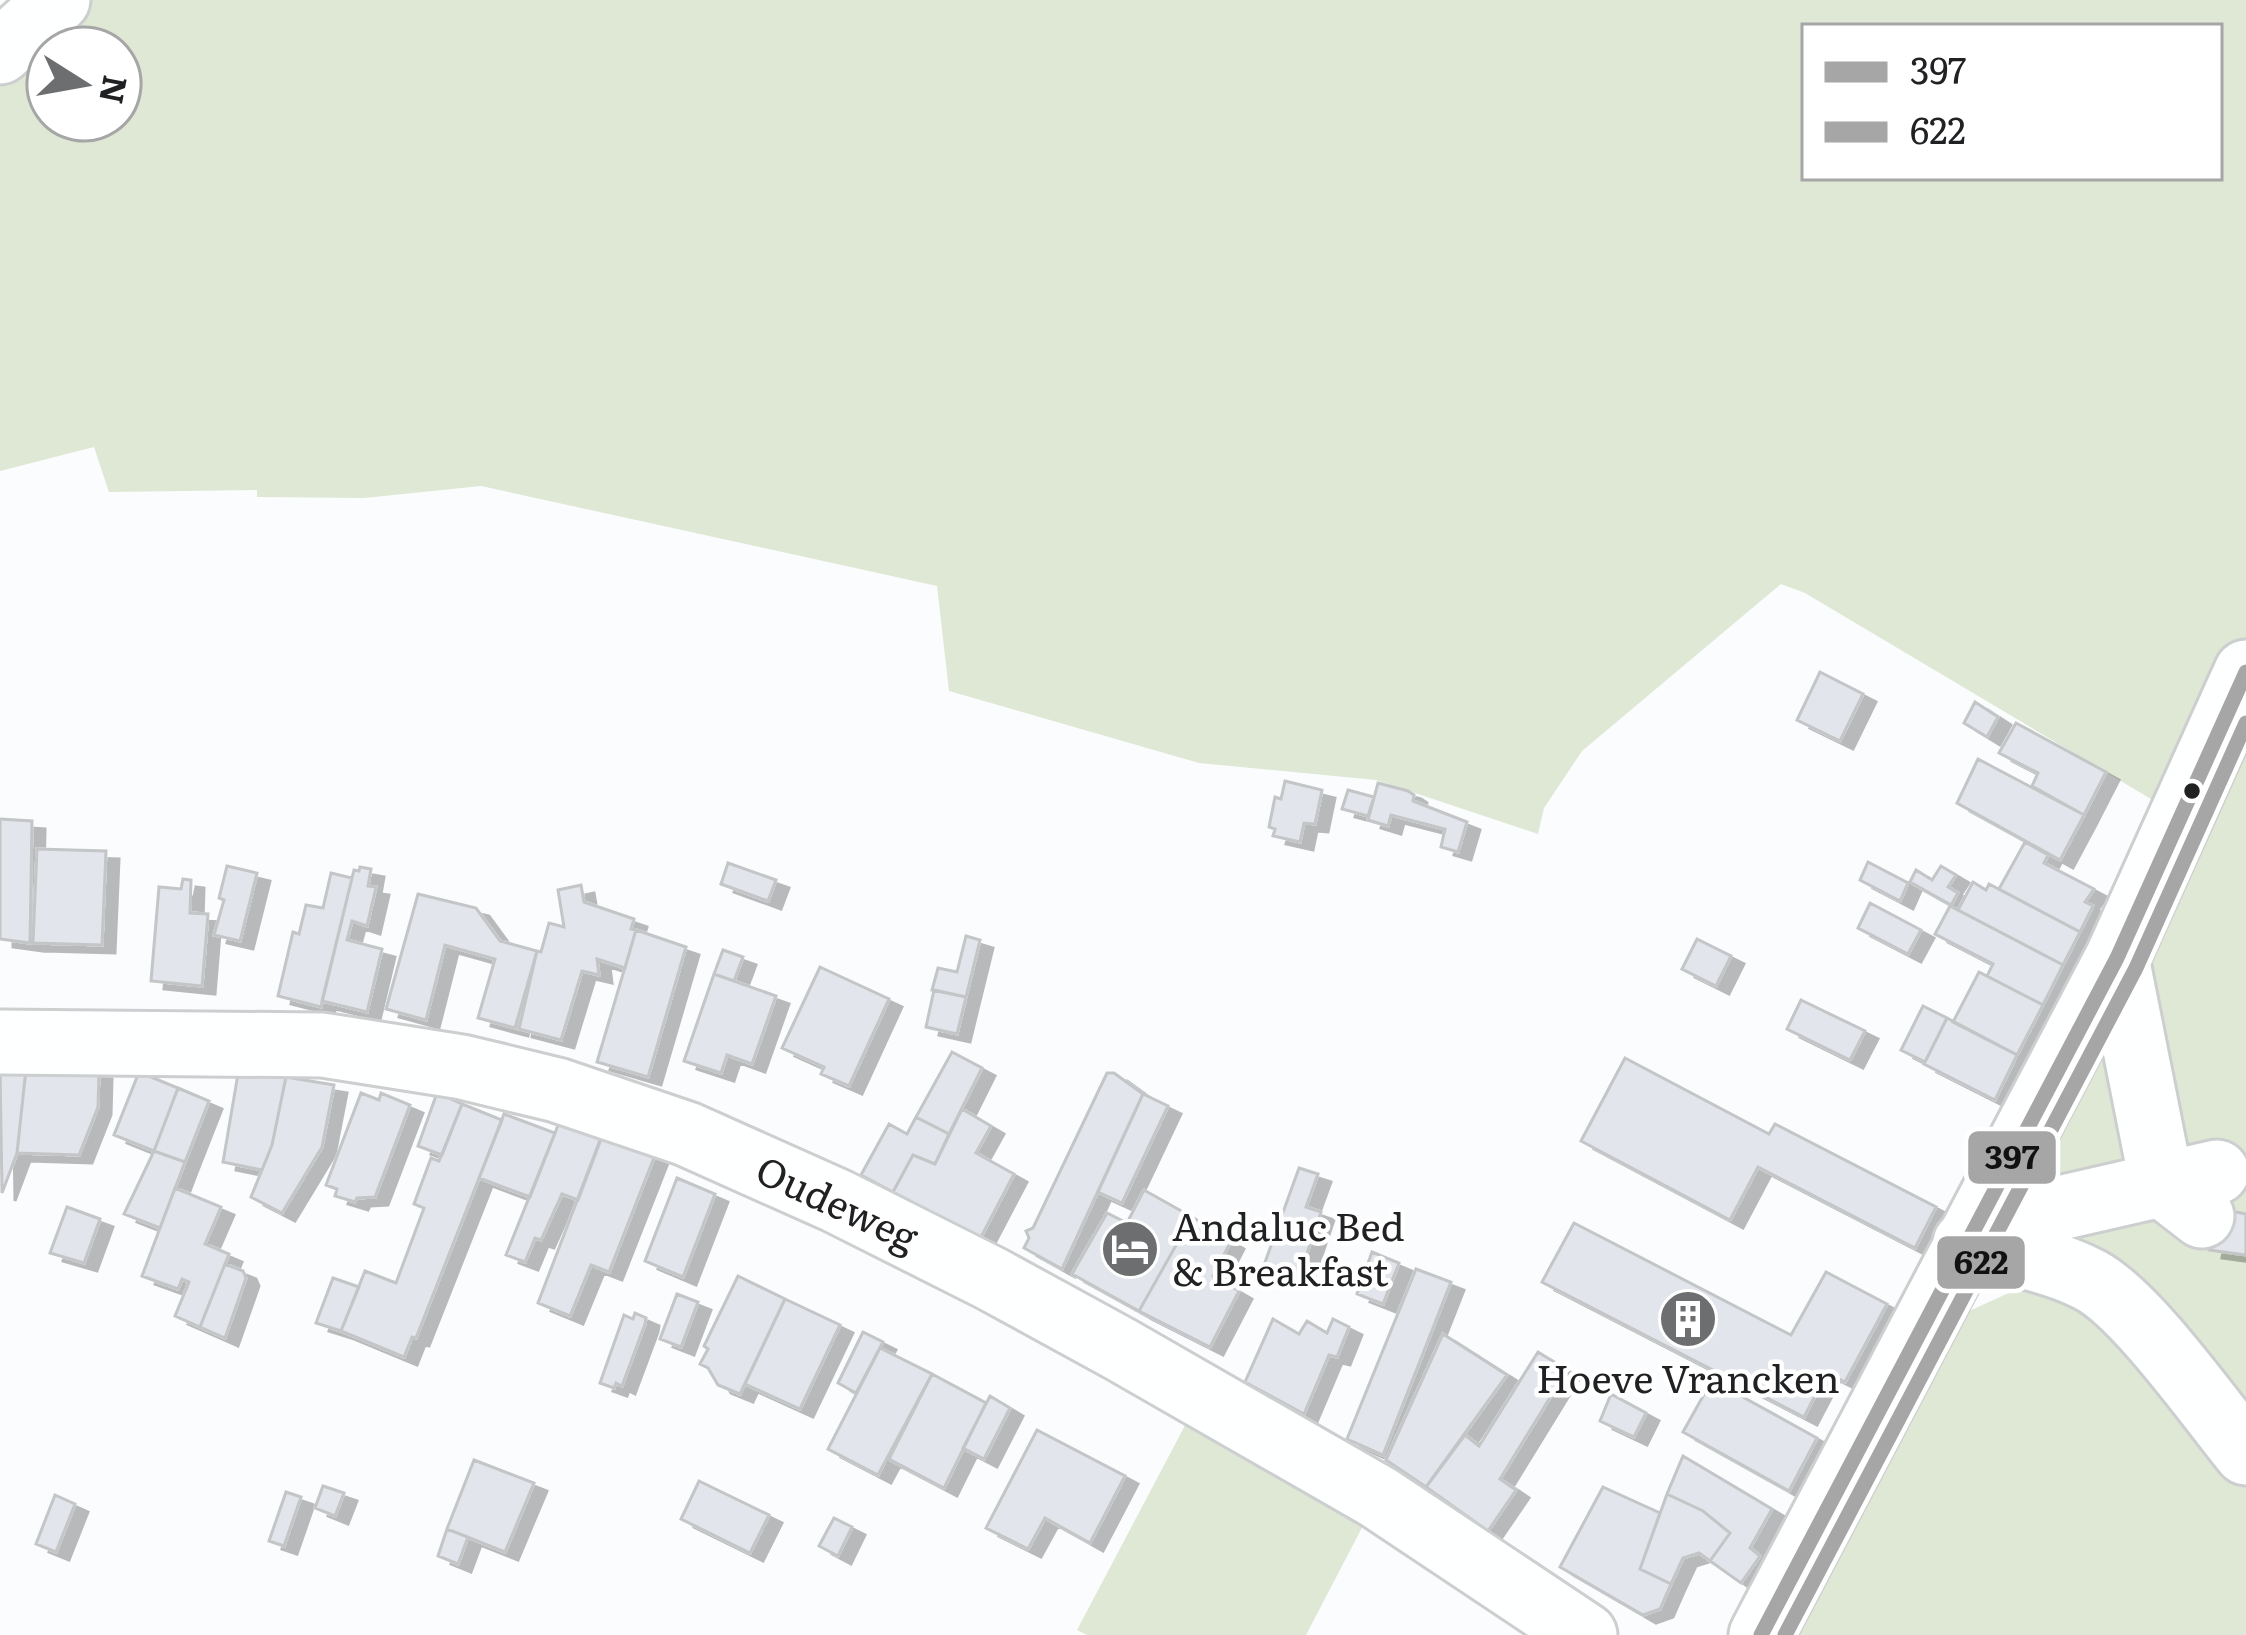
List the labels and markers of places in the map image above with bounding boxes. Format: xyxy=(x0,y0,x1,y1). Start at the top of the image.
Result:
unlabelled marker xyxy=(2181,780,2203,802)
place label: Andaluc Bed & Breakfast xyxy=(1172,1195,1405,1298)
hotel icon: Andaluc Bed & Breakfast xyxy=(1099,1218,1161,1280)
building icon: Hoeve Vrancken xyxy=(1657,1288,1719,1350)
place label: Hoeve Vrancken xyxy=(1536,1347,1840,1405)

